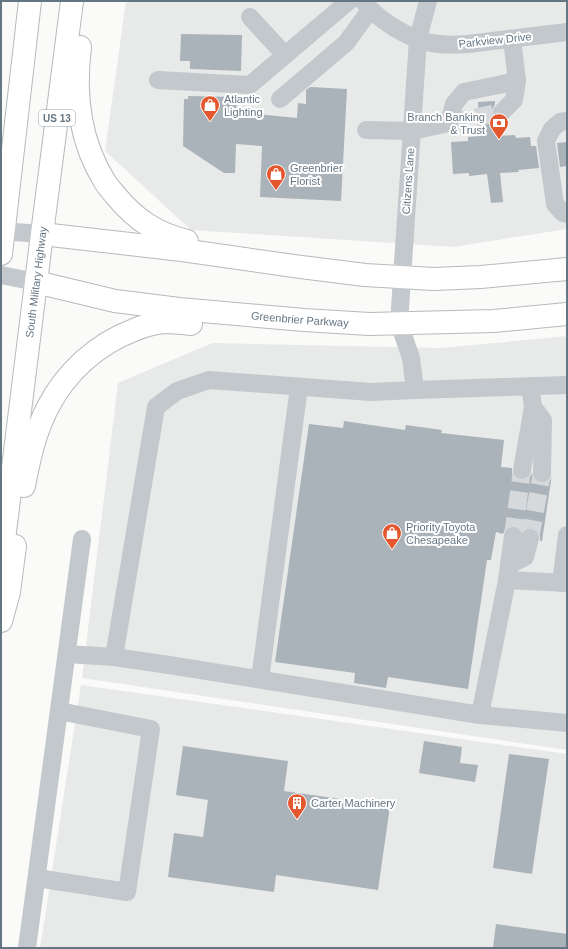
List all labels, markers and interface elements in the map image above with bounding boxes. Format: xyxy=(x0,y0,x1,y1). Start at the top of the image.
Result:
street label: Parkview Drive xyxy=(458,30,532,50)
place label: Atlantic Lighting xyxy=(224,93,263,118)
shop icon: Atlantic Lighting xyxy=(199,94,221,122)
road number: US 13 xyxy=(39,110,75,126)
place label: Branch Banking & Trust xyxy=(407,111,485,136)
bank icon: Branch Banking & Trust xyxy=(488,112,510,140)
street label: Citizens Lane xyxy=(400,147,416,215)
place label: Greenbrier Florist xyxy=(290,162,343,187)
shop icon: Greenbrier Florist xyxy=(265,163,287,191)
street label: South Military Highway xyxy=(23,225,49,338)
street label: Greenbrier Parkway xyxy=(250,309,350,329)
place label: Priority Toyota Chesapeake xyxy=(406,521,476,546)
shop icon: Priority Toyota Chesapeake xyxy=(381,522,403,550)
building icon: Carter Machinery xyxy=(286,792,308,820)
place label: Carter Machinery xyxy=(311,797,396,809)

